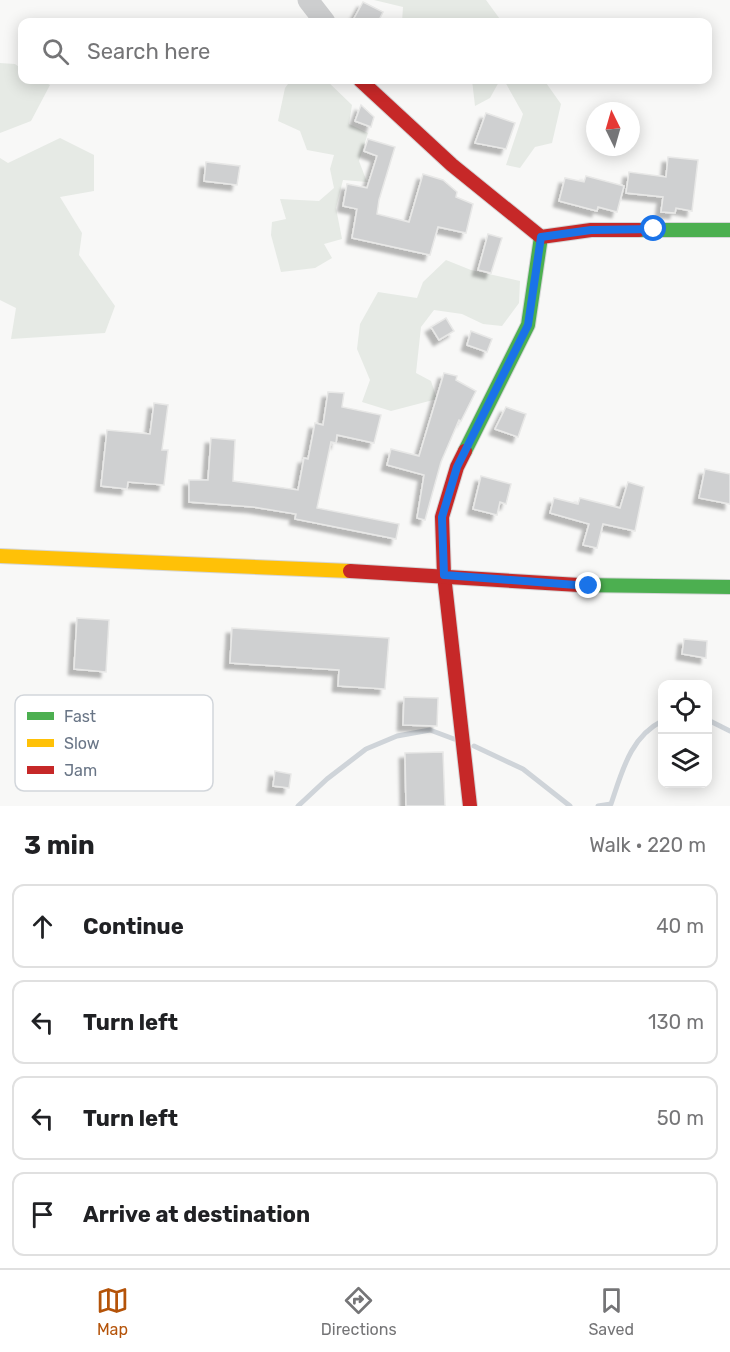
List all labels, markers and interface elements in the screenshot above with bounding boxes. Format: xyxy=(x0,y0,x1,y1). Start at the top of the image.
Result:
search box xyxy=(18,18,712,84)
icon: search xyxy=(39,35,72,68)
text: Search here xyxy=(87,38,210,65)
north arrow xyxy=(586,102,640,156)
route start xyxy=(640,215,666,241)
route end xyxy=(575,572,601,598)
map controls xyxy=(658,680,712,788)
button: locate xyxy=(658,680,712,734)
legend xyxy=(15,695,213,791)
text: Fast xyxy=(64,707,96,726)
text: Slow xyxy=(64,734,100,753)
button: layers xyxy=(658,734,712,788)
text: Jam xyxy=(64,761,97,780)
text: 3 min xyxy=(24,830,95,861)
text: Walk · 220 m xyxy=(589,833,706,857)
icon: ahead xyxy=(26,910,59,943)
text: Continue xyxy=(83,913,184,940)
text: 40 m xyxy=(656,914,704,938)
icon: left xyxy=(26,1006,59,1039)
text: Turn left xyxy=(83,1009,178,1036)
text: 130 m xyxy=(648,1010,704,1034)
icon: left xyxy=(26,1102,59,1135)
text: Turn left xyxy=(83,1105,178,1132)
text: 50 m xyxy=(657,1106,704,1130)
icon: arrive xyxy=(26,1198,59,1231)
text: Arrive at destination xyxy=(83,1201,310,1228)
tab: Map xyxy=(96,1284,129,1339)
tab: Directions xyxy=(321,1284,397,1339)
tab: Saved xyxy=(588,1284,634,1339)

